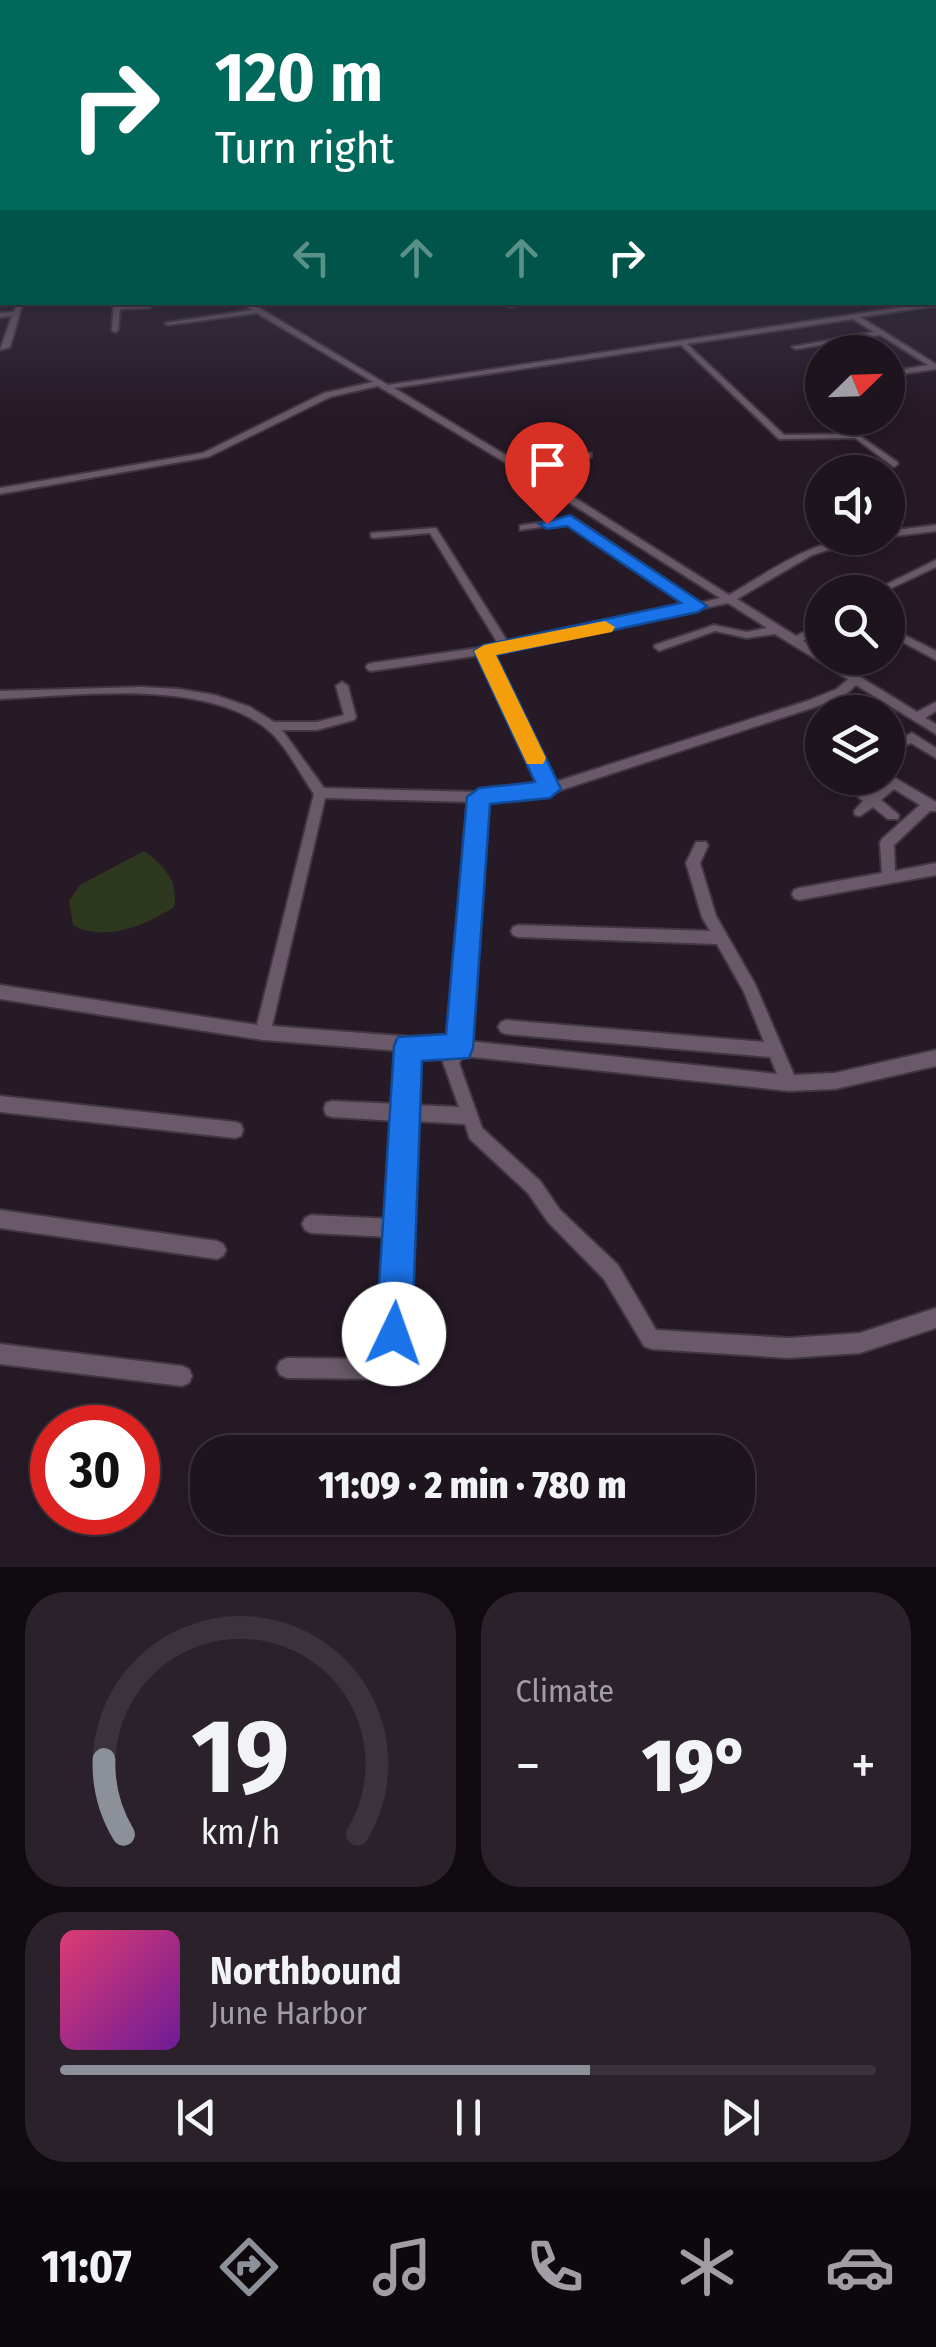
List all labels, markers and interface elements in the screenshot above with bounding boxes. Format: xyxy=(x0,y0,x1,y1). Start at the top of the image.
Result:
text: 120 m xyxy=(215,36,383,120)
icon: right xyxy=(50,40,180,170)
text: Turn right xyxy=(215,121,394,175)
icon: left xyxy=(284,230,339,285)
icon: ahead xyxy=(389,230,444,285)
icon: ahead xyxy=(494,230,549,285)
icon: right xyxy=(599,230,654,285)
north arrow xyxy=(805,335,905,435)
map controls xyxy=(805,335,905,795)
pin xyxy=(505,422,590,525)
icon: arrive xyxy=(520,437,575,492)
button: sound xyxy=(805,455,905,555)
button: search xyxy=(805,575,905,675)
button: layers xyxy=(805,695,905,795)
position arrow xyxy=(342,1282,446,1386)
speed limit sign: 30 xyxy=(30,1405,160,1535)
text: 11:09 · 2 min · 780 m xyxy=(319,1462,626,1508)
text: Climate xyxy=(516,1672,614,1710)
text: 19 xyxy=(191,1695,289,1820)
text: 19° xyxy=(642,1721,749,1811)
text: − xyxy=(516,1733,540,1799)
text: + xyxy=(851,1733,876,1799)
text: km/h xyxy=(200,1811,280,1853)
text: Northbound xyxy=(210,1948,402,1994)
text: June Harbor xyxy=(210,1994,367,2032)
icon: previous xyxy=(169,2090,224,2145)
icon: pause xyxy=(441,2090,496,2145)
icon: next xyxy=(713,2090,768,2145)
icon: directions xyxy=(214,2232,284,2302)
icon: music xyxy=(367,2232,437,2302)
icon: phone xyxy=(520,2232,590,2302)
icon: climate xyxy=(672,2232,742,2302)
icon: car xyxy=(825,2232,895,2302)
text: 11:07 xyxy=(41,2240,132,2294)

